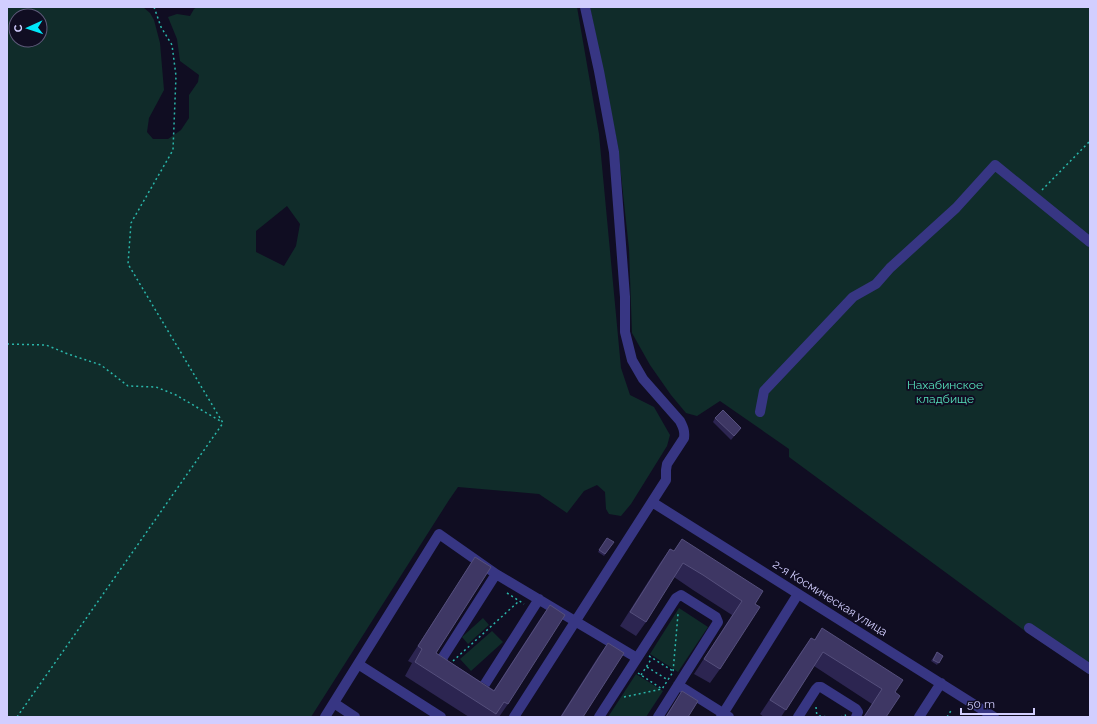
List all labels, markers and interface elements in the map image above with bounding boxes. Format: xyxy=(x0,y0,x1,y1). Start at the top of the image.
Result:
north arrow xyxy=(8,8,48,48)
text: С xyxy=(12,24,25,33)
park label: Нахабинское кладбище xyxy=(907,378,983,406)
street label: 2-я Космическая улица xyxy=(770,557,890,639)
scale bar xyxy=(961,690,1034,716)
text: 50 m xyxy=(967,697,995,711)

